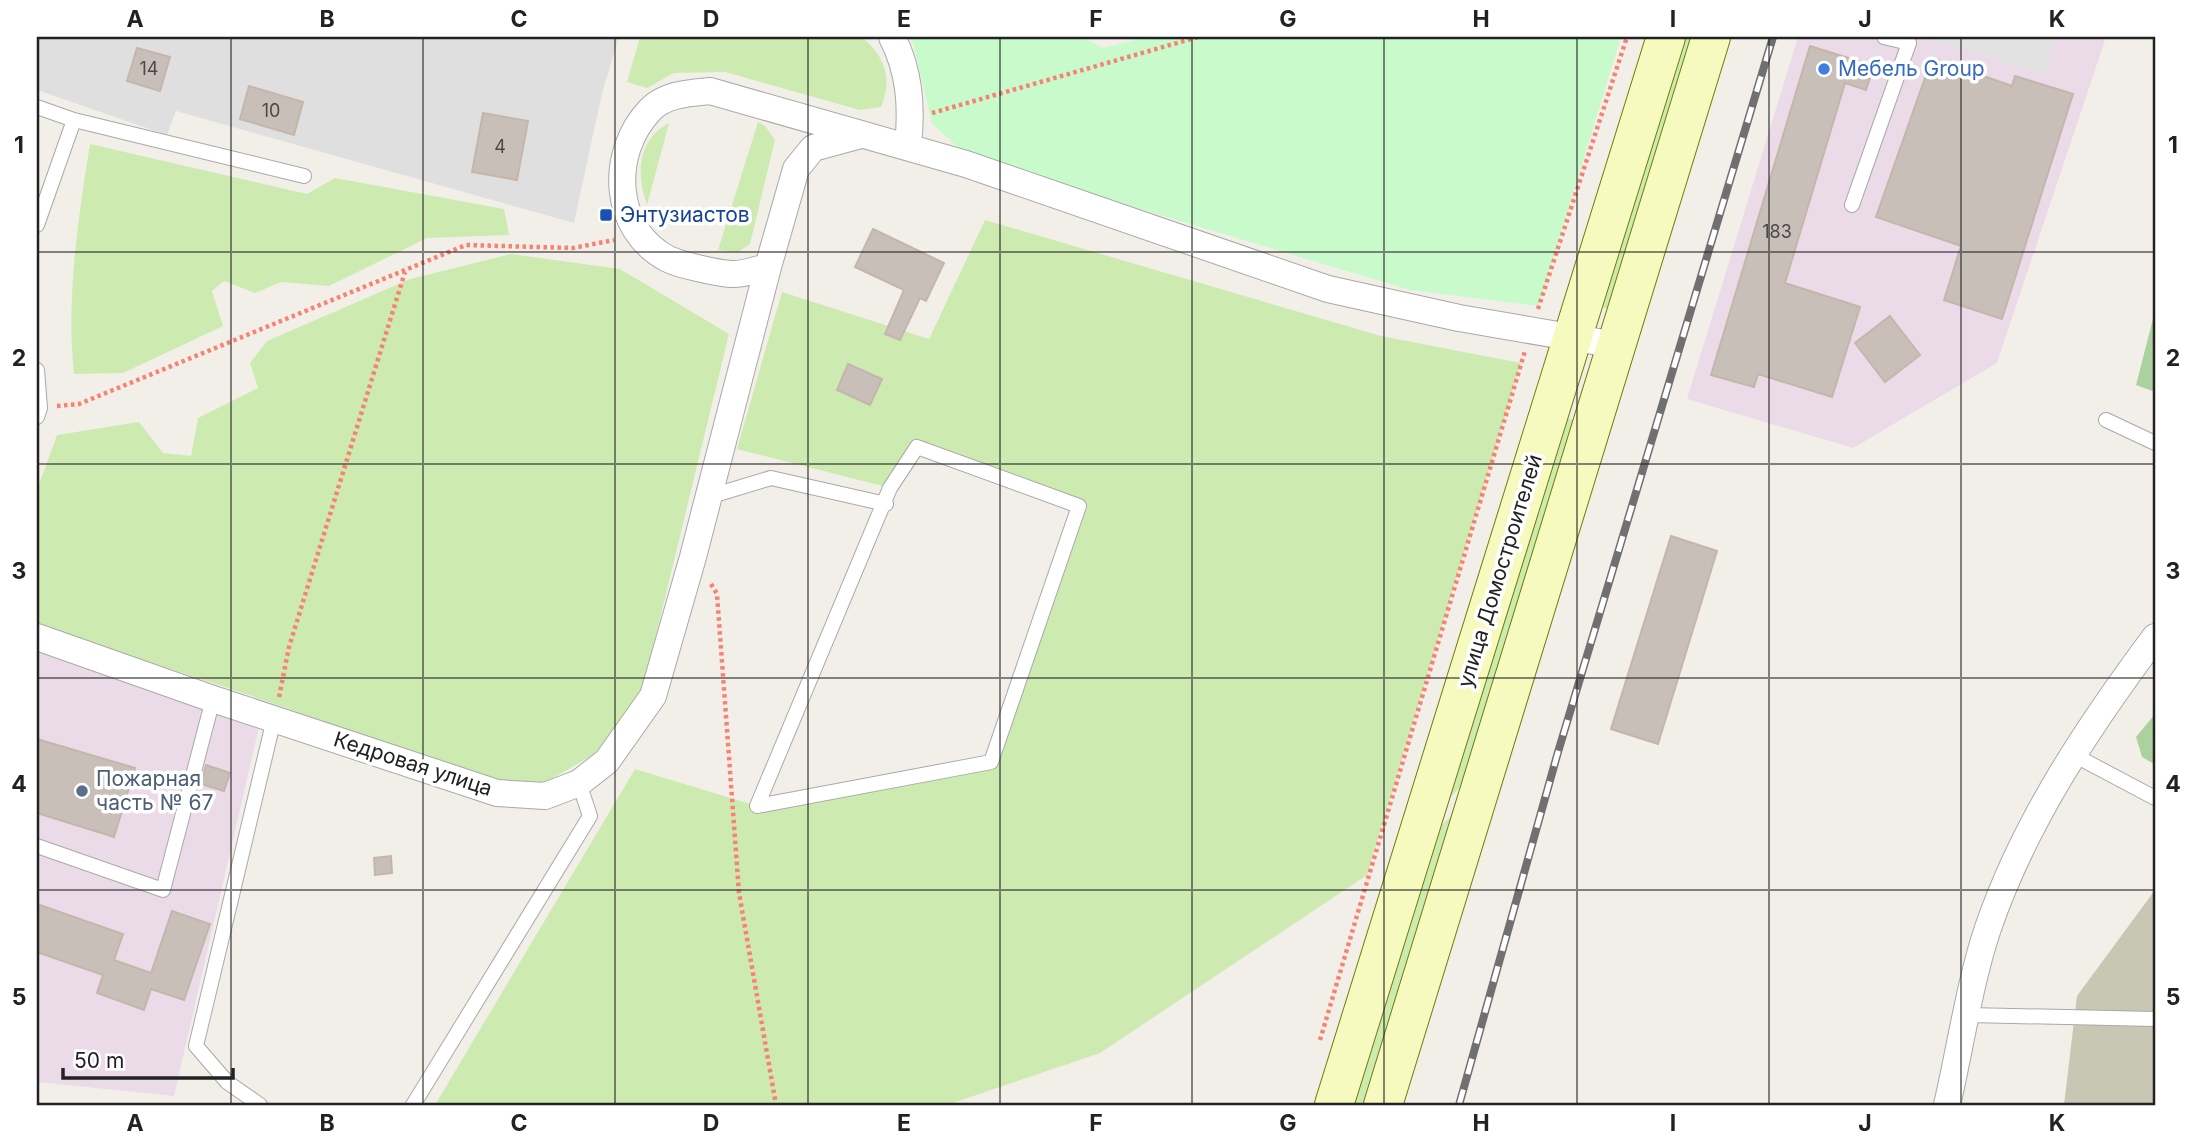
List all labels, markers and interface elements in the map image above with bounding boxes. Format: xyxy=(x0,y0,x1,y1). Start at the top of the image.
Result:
text: A xyxy=(126,5,144,33)
text: B xyxy=(319,5,335,33)
text: C xyxy=(510,5,528,33)
text: D xyxy=(703,5,719,33)
text: E xyxy=(897,5,911,33)
text: F xyxy=(1089,5,1103,33)
text: G xyxy=(1279,5,1297,33)
text: H xyxy=(1472,5,1490,33)
text: I xyxy=(1670,5,1676,33)
text: J xyxy=(1858,5,1872,33)
text: K xyxy=(2049,5,2065,33)
place label: Мебель Group xyxy=(1838,56,1985,81)
house number: 14 xyxy=(140,58,158,79)
marker: Мебель Group xyxy=(1816,61,1832,77)
house number: 10 xyxy=(262,100,280,121)
text: 1 xyxy=(14,131,24,159)
text: 1 xyxy=(2168,131,2178,159)
house number: 4 xyxy=(494,136,506,157)
place label: Энтузиастов xyxy=(620,202,750,227)
marker: Энтузиастов xyxy=(598,207,614,223)
house number: 183 xyxy=(1762,221,1792,242)
text: 2 xyxy=(12,344,26,372)
text: 2 xyxy=(2166,344,2180,372)
street label: улица Домостроителей xyxy=(1452,451,1547,690)
text: 3 xyxy=(12,557,26,585)
text: 3 xyxy=(2166,557,2180,585)
street label: Кедровая улица xyxy=(331,726,496,801)
place label: Пожарная часть № 67 xyxy=(96,766,213,815)
text: 4 xyxy=(11,770,27,798)
text: 4 xyxy=(2165,770,2181,798)
marker: Пожарная часть № 67 xyxy=(74,783,90,799)
text: 5 xyxy=(12,983,26,1011)
text: 5 xyxy=(2166,983,2180,1011)
scale bar xyxy=(63,1037,233,1081)
text: 50 m xyxy=(74,1048,124,1073)
text: A xyxy=(126,1109,144,1137)
text: B xyxy=(319,1109,335,1137)
text: C xyxy=(510,1109,528,1137)
text: D xyxy=(703,1109,719,1137)
text: E xyxy=(897,1109,911,1137)
text: F xyxy=(1089,1109,1103,1137)
text: G xyxy=(1279,1109,1297,1137)
text: H xyxy=(1472,1109,1490,1137)
text: I xyxy=(1670,1109,1676,1137)
text: J xyxy=(1858,1109,1872,1137)
text: K xyxy=(2049,1109,2065,1137)

